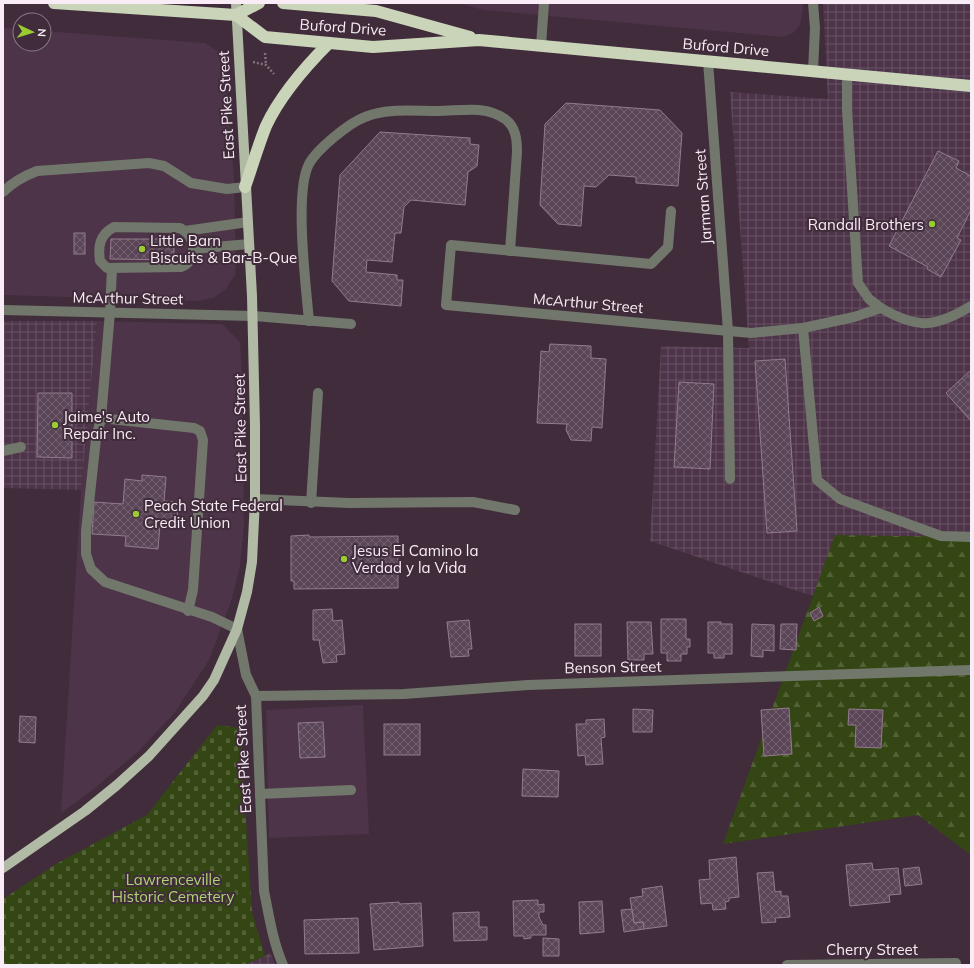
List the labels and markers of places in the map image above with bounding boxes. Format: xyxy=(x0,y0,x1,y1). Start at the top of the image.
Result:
place label: Randall Brothers xyxy=(808,215,924,234)
marker: Randall Brothers xyxy=(927,219,937,229)
place label: Little Barn Biscuits & Bar-B-Que xyxy=(150,231,297,267)
marker: Little Barn Biscuits & Bar-B-Que xyxy=(137,244,147,254)
place label: Jaime's Auto Repair Inc. xyxy=(63,407,150,443)
marker: Jaime's Auto Repair Inc. xyxy=(50,420,60,430)
place label: Peach State Federal Credit Union xyxy=(144,496,283,532)
marker: Peach State Federal Credit Union xyxy=(131,509,141,519)
place label: Jesus El Camino la Verdad y la Vida xyxy=(352,541,478,577)
marker: Jesus El Camino la Verdad y la Vida xyxy=(339,554,349,564)

